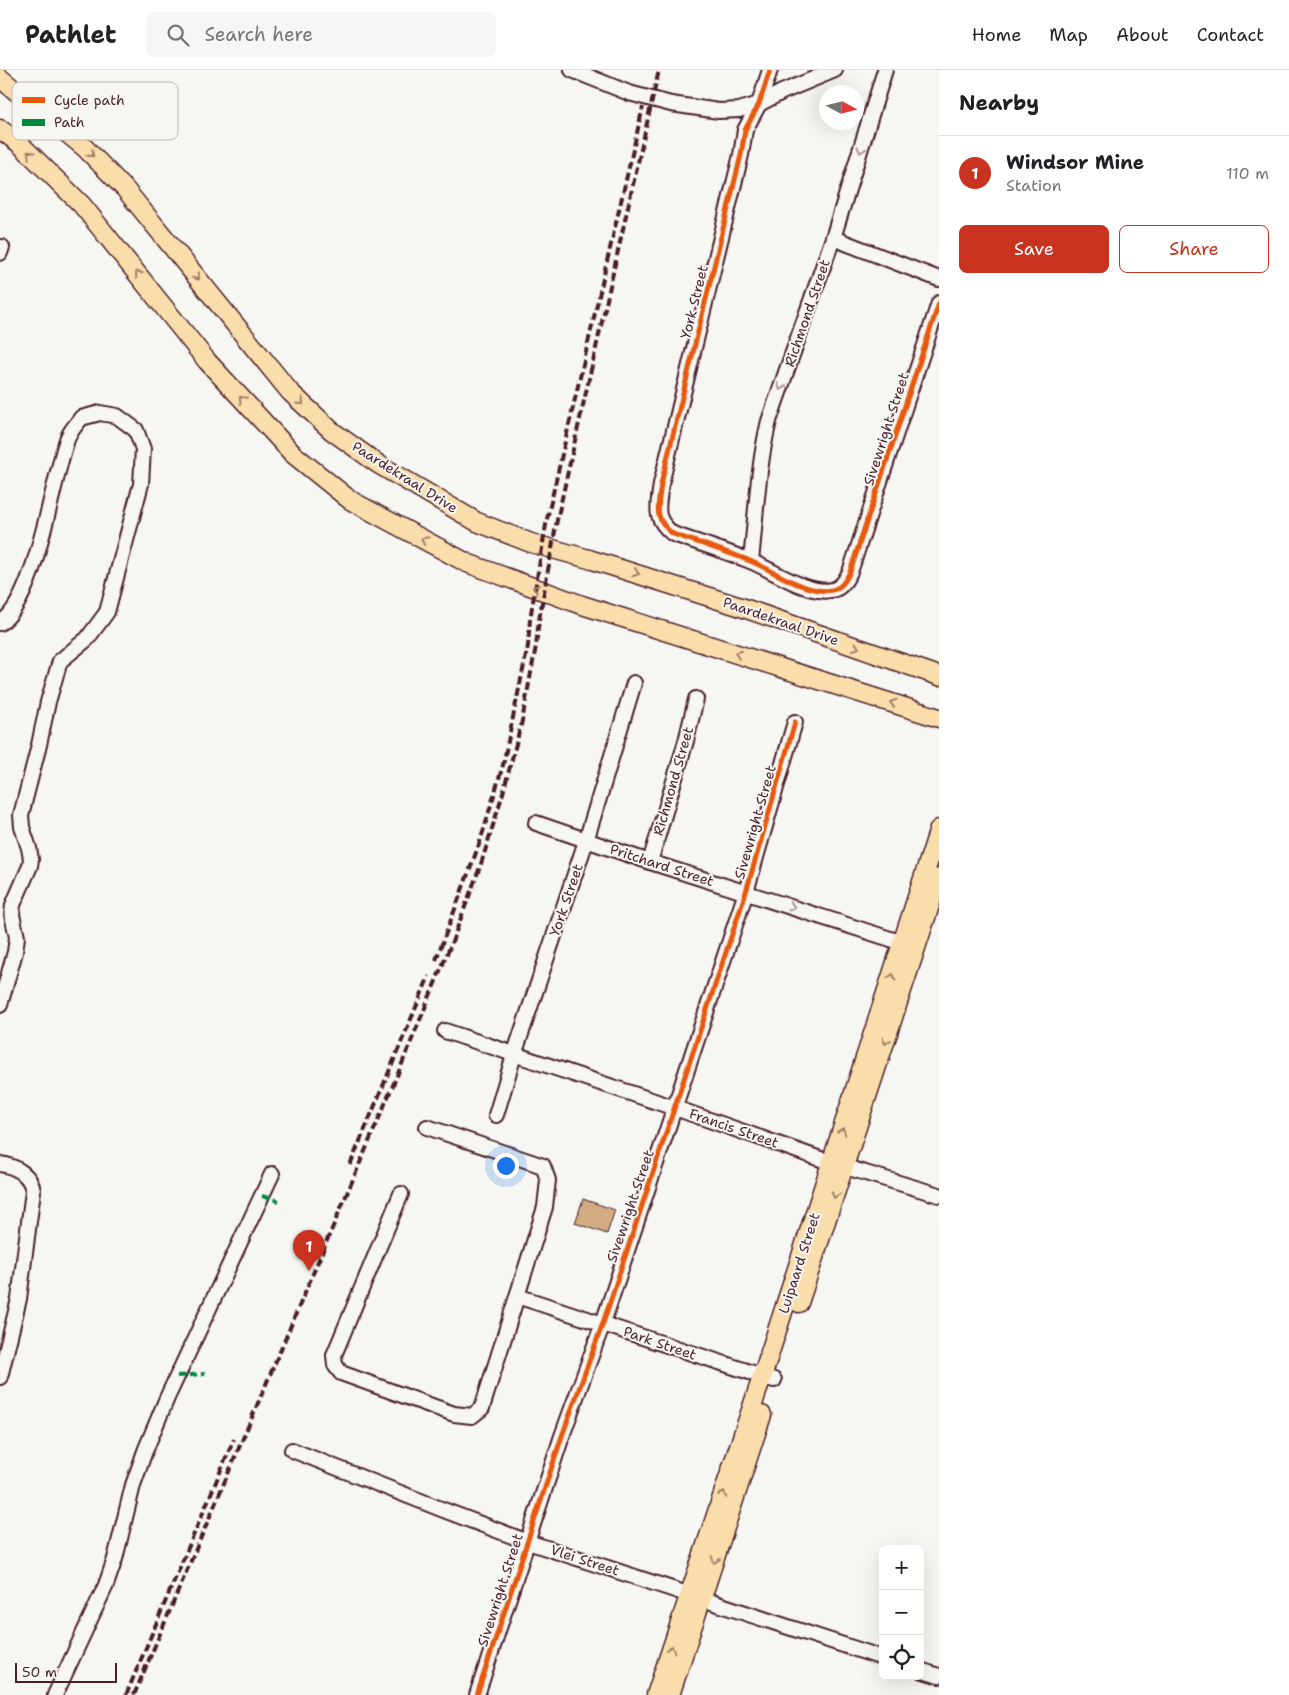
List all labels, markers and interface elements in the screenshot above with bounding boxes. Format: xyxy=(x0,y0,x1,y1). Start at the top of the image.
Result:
search box xyxy=(146,12,496,57)
text: Pathlet xyxy=(25,19,116,51)
icon: search xyxy=(164,21,192,49)
text: Search here xyxy=(204,22,313,47)
text: Home xyxy=(972,23,1021,47)
text: Map xyxy=(1049,23,1088,47)
text: About xyxy=(1116,23,1169,47)
text: Contact xyxy=(1197,23,1264,47)
legend xyxy=(12,82,178,140)
north arrow xyxy=(819,85,864,130)
text: Nearby xyxy=(959,89,1039,117)
text: Cycle path xyxy=(54,91,125,109)
text: Path xyxy=(54,113,85,131)
one-way arrow xyxy=(856,145,866,154)
one-way arrow xyxy=(85,148,94,157)
one-way arrow xyxy=(26,150,35,159)
text: Windsor Mine xyxy=(1006,150,1144,175)
text: 1 xyxy=(971,163,979,184)
text: 110 m xyxy=(1226,163,1269,184)
text: Station xyxy=(1006,175,1062,196)
button: Save xyxy=(959,225,1109,273)
button: Share xyxy=(1119,225,1269,273)
street label: Richmond Street xyxy=(780,257,834,369)
street label: York Street xyxy=(676,263,712,341)
one-way arrow xyxy=(134,271,143,280)
one-way arrow xyxy=(191,271,199,280)
street label: Sivewright Street xyxy=(859,370,913,488)
one-way arrow xyxy=(777,382,787,391)
one-way arrow xyxy=(239,396,248,405)
one-way arrow xyxy=(295,396,304,405)
street label: Paardekraal Drive xyxy=(349,437,461,517)
one-way arrow xyxy=(420,536,429,546)
one-way arrow xyxy=(631,568,639,578)
one-way arrow xyxy=(532,584,541,594)
street label: Paardekraal Drive xyxy=(721,593,841,649)
one-way arrow xyxy=(851,641,860,651)
one-way arrow xyxy=(734,650,742,660)
one-way arrow xyxy=(889,699,897,709)
street label: Richmond Street xyxy=(649,724,697,838)
street label: Sivewright Street xyxy=(730,763,780,881)
street label: Pritchard Street xyxy=(608,840,716,890)
street label: York Street xyxy=(545,861,587,939)
one-way arrow xyxy=(788,901,796,911)
one-way arrow xyxy=(886,973,896,981)
one-way arrow xyxy=(881,1036,891,1044)
street label: Francis Street xyxy=(687,1104,781,1152)
one-way arrow xyxy=(836,1128,846,1136)
street label: Sivewright Street xyxy=(602,1147,658,1265)
your location xyxy=(493,1153,519,1179)
one-way arrow xyxy=(830,1190,840,1199)
street label: Luipaard Street xyxy=(774,1210,824,1316)
pin: 1 xyxy=(293,1230,325,1271)
street label: Park Street xyxy=(621,1322,699,1364)
one-way arrow xyxy=(717,1491,727,1499)
street label: Sivewright Street xyxy=(473,1531,527,1649)
street label: Vlei Street xyxy=(548,1540,622,1580)
map controls xyxy=(879,1545,924,1680)
button: + xyxy=(879,1545,924,1590)
one-way arrow xyxy=(710,1555,720,1563)
button: − xyxy=(879,1590,924,1635)
button: locate xyxy=(879,1635,924,1680)
one-way arrow xyxy=(666,1645,676,1653)
scale bar xyxy=(15,1660,118,1683)
text: 50 m xyxy=(22,1663,57,1681)

